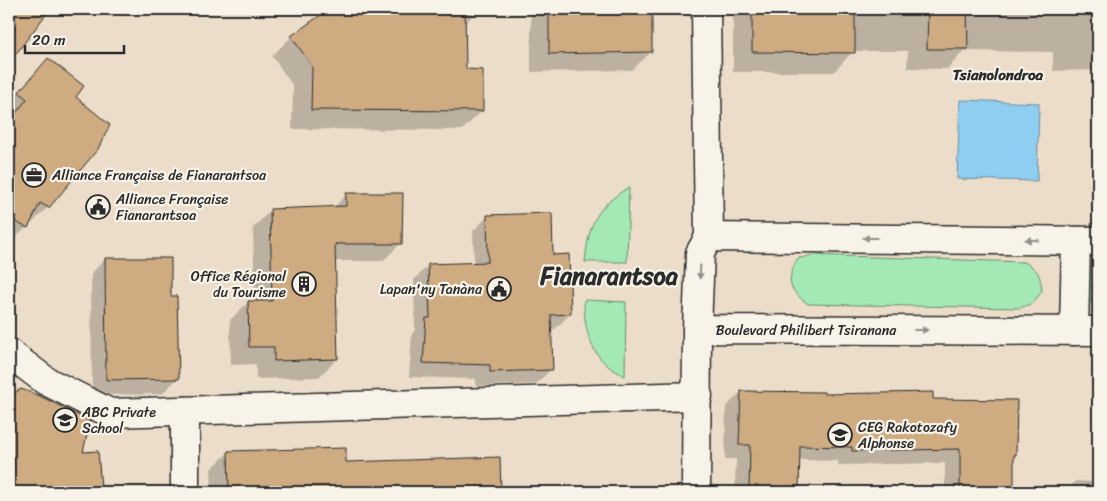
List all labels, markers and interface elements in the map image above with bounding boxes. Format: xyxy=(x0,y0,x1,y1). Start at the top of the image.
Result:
scale bar xyxy=(25,22,124,54)
text: 20 m xyxy=(32,27,66,53)
district label: Tsianolondroa xyxy=(953,62,1044,88)
office icon: Alliance Française de Fianarantsoa xyxy=(21,162,47,188)
place label: Alliance Française de Fianarantsoa xyxy=(51,163,267,188)
place label: Alliance Française Fianarantsoa xyxy=(115,187,229,228)
public building icon: Alliance Française Fianarantsoa xyxy=(85,194,111,220)
one-way arrow xyxy=(861,234,877,242)
one-way arrow xyxy=(1024,236,1040,244)
district label: Fianarantsoa xyxy=(539,255,679,297)
place label: Office Régional du Tourisme xyxy=(191,264,287,305)
one-way arrow xyxy=(695,265,703,281)
building icon: Office Régional du Tourisme xyxy=(291,271,317,297)
public building icon: Lapan'ny Tanàna xyxy=(486,276,512,302)
place label: Lapan'ny Tanàna xyxy=(380,277,483,302)
street label: Boulevard Philibert Tsiranana xyxy=(716,318,897,343)
one-way arrow xyxy=(913,326,929,334)
place label: ABC Private School xyxy=(81,400,156,441)
school or university icon: ABC Private School xyxy=(52,407,78,433)
place label: CEG Rakotozafy Alphonse xyxy=(857,415,958,456)
school or university icon: CEG Rakotozafy Alphonse xyxy=(827,422,853,448)

